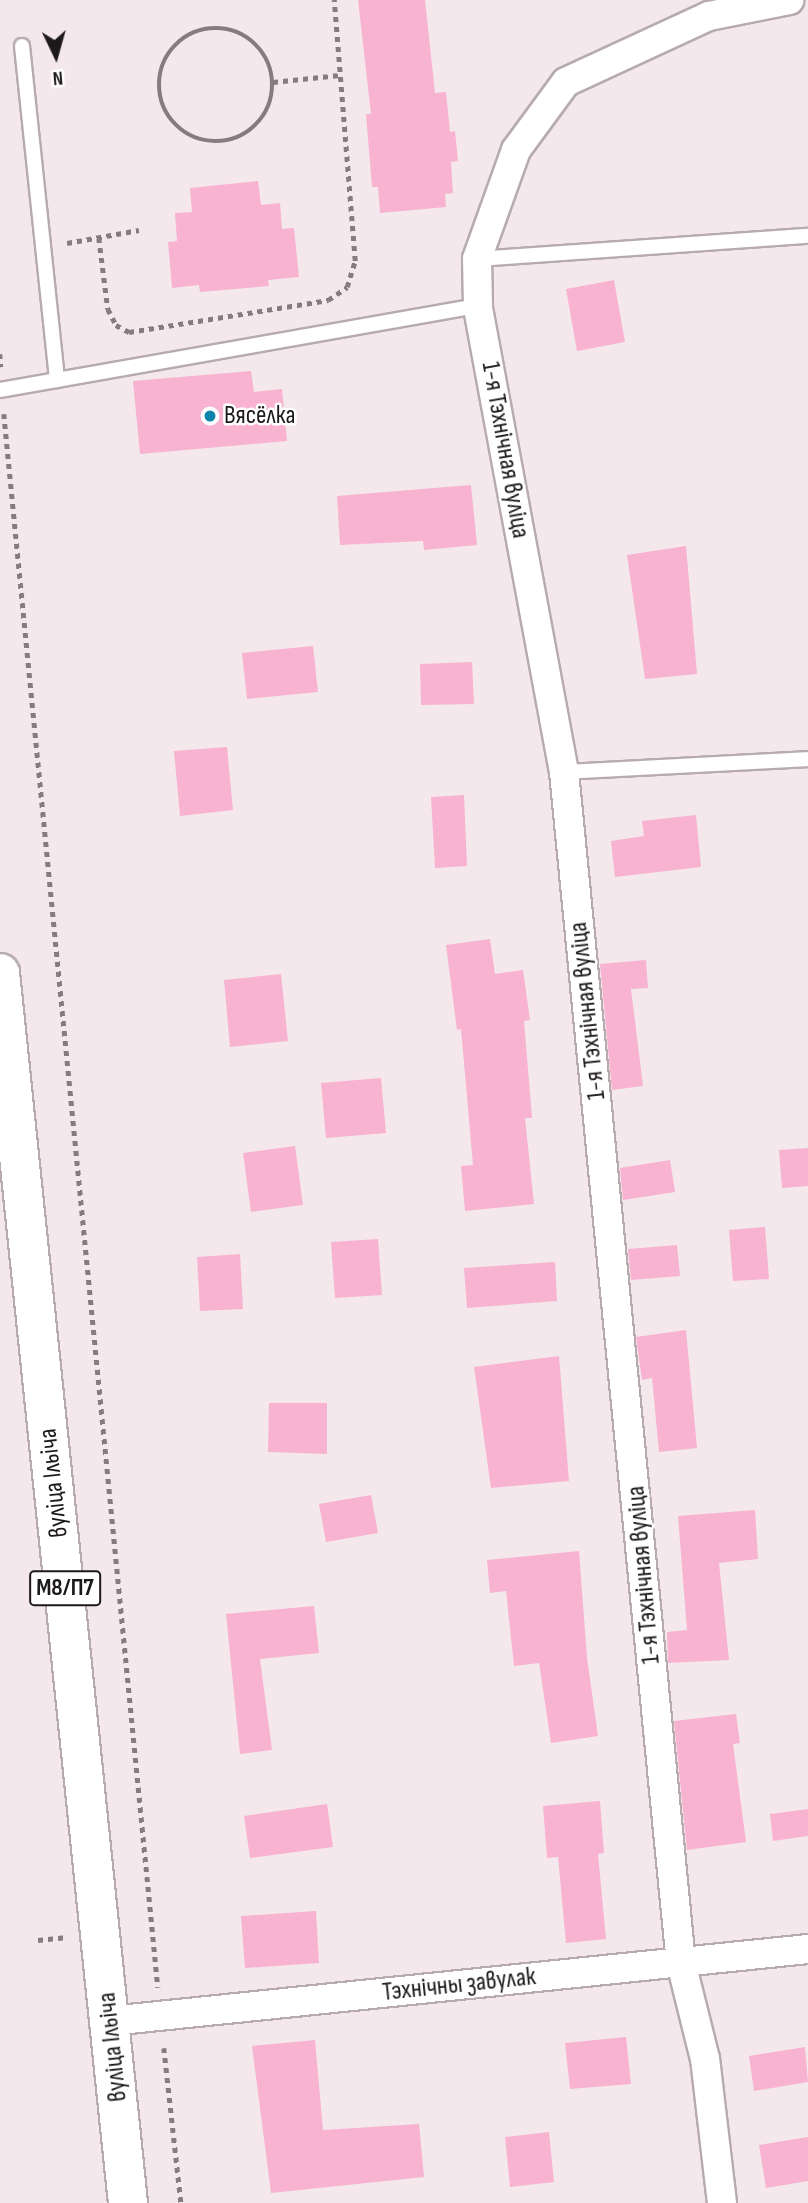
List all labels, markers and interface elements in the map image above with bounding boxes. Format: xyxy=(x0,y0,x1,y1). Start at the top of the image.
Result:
north arrow xyxy=(21,21,91,91)
text: N xyxy=(52,66,64,89)
street label: 1-я Тэхнічная вуліца xyxy=(474,359,536,541)
place label: Вясёлка xyxy=(224,400,295,432)
marker: Вясёлка xyxy=(202,408,218,424)
street label: 1-я Тэхнічная вуліца xyxy=(563,920,613,1102)
street label: вуліца Ільіча xyxy=(33,1427,75,1539)
street label: 1-я Тэхнічная вуліца xyxy=(621,1485,667,1665)
road number: М8/П7 xyxy=(28,1568,102,1608)
street label: Тэхнічны завулак xyxy=(381,1961,537,2009)
street label: вуліца Ільіча xyxy=(92,1991,134,2103)

